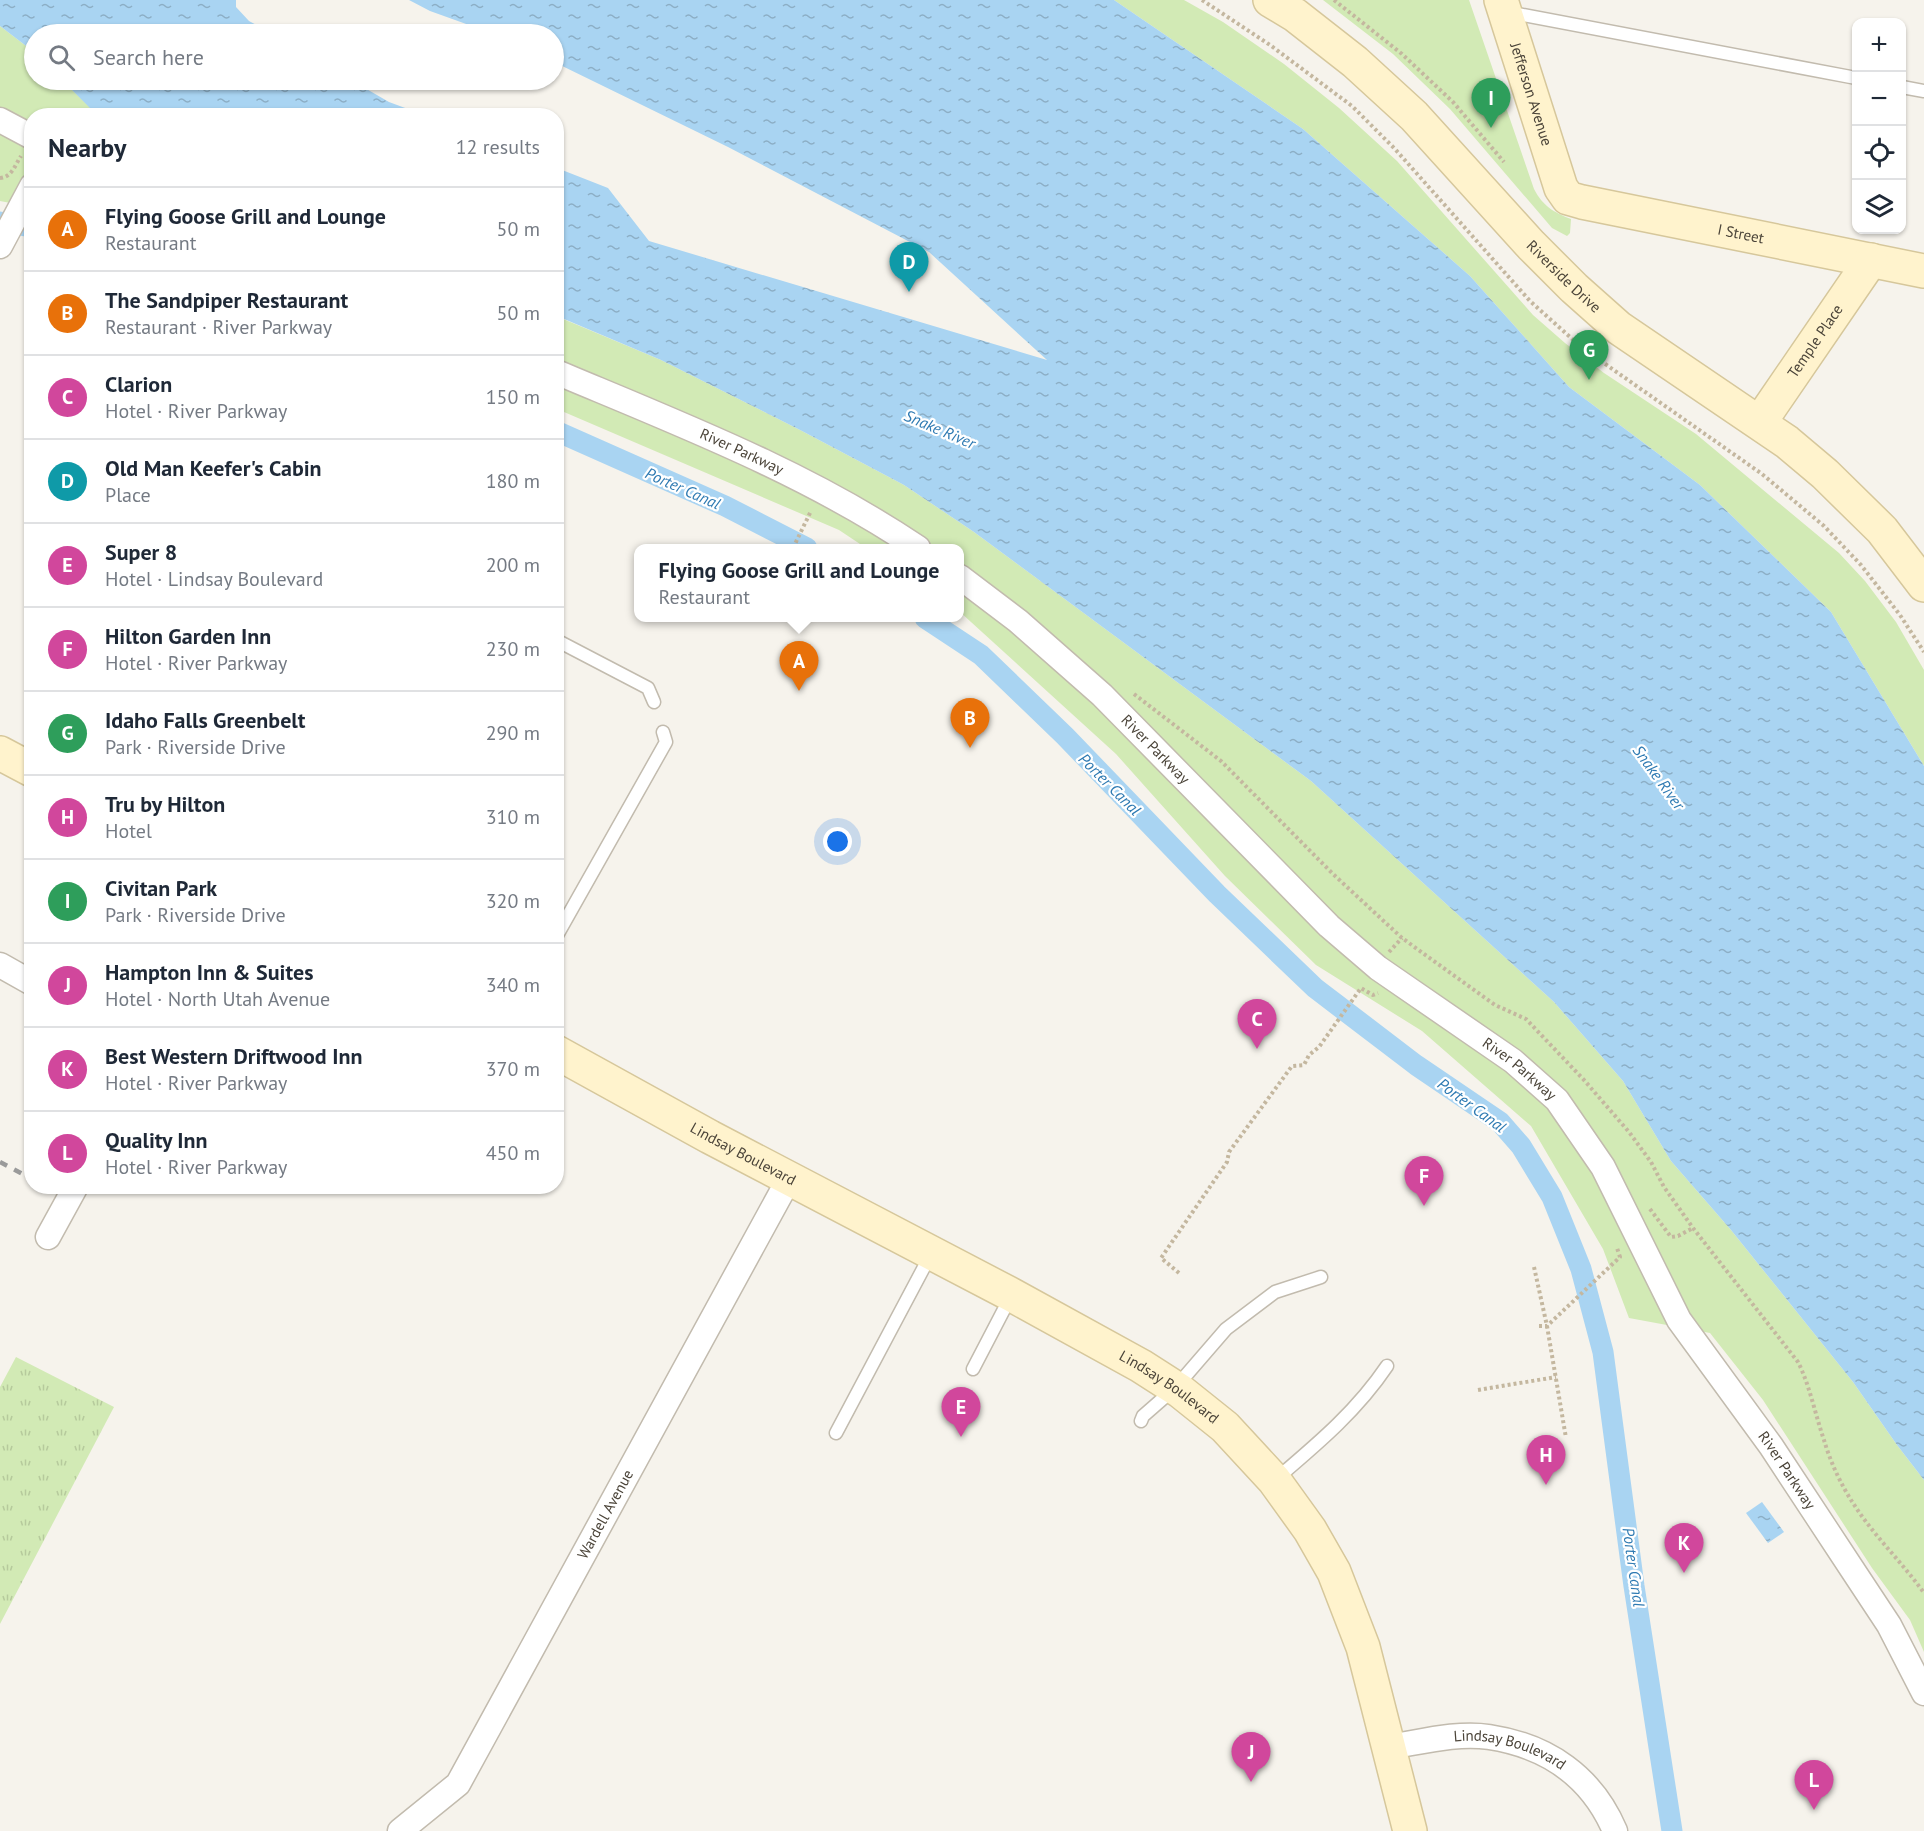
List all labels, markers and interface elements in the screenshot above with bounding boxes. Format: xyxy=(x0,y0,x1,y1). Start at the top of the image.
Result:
map controls xyxy=(1852,18,1906,234)
button: + xyxy=(1852,18,1906,72)
search box xyxy=(24,24,564,90)
street label: Jefferson Avenue xyxy=(1506,39,1557,148)
icon: search xyxy=(45,41,78,74)
text: Search here xyxy=(93,43,204,71)
button: − xyxy=(1852,72,1906,126)
pin: I xyxy=(1472,78,1510,128)
button: locate xyxy=(1852,126,1906,180)
text: Nearby xyxy=(48,131,126,164)
text: 12 results xyxy=(456,134,540,160)
button: layers xyxy=(1852,180,1906,234)
text: Flying Goose Grill and Lounge xyxy=(105,202,386,230)
text: A xyxy=(61,216,74,242)
text: 50 m xyxy=(497,216,540,242)
street label: I Street xyxy=(1716,220,1766,247)
text: Restaurant xyxy=(105,230,196,256)
street label: Riverside Drive xyxy=(1523,236,1605,317)
pin: D xyxy=(890,242,928,292)
text: The Sandpiper Restaurant xyxy=(105,286,348,314)
text: B xyxy=(62,300,73,326)
text: 50 m xyxy=(497,300,540,326)
street label: Temple Place xyxy=(1783,301,1847,381)
text: Restaurant · River Parkway xyxy=(105,314,332,340)
pin: G xyxy=(1570,330,1608,380)
text: Clarion xyxy=(105,370,172,398)
text: C xyxy=(62,384,73,410)
text: 150 m xyxy=(486,384,540,410)
text: Hotel · River Parkway xyxy=(105,398,287,424)
water label: Snake River xyxy=(901,405,980,454)
street label: River Parkway xyxy=(697,424,787,479)
text: Old Man Keefer's Cabin xyxy=(105,454,322,482)
water label: Porter Canal xyxy=(642,463,724,514)
text: D xyxy=(61,468,74,494)
text: 180 m xyxy=(486,468,540,494)
text: Place xyxy=(105,482,151,508)
text: Super 8 xyxy=(105,538,177,566)
popup xyxy=(634,544,964,622)
text: E xyxy=(62,552,73,578)
text: 200 m xyxy=(486,552,540,578)
text: Flying Goose Grill and Lounge xyxy=(659,556,939,584)
text: Hotel · Lindsay Boulevard xyxy=(105,566,323,592)
text: Restaurant xyxy=(659,584,750,610)
text: Hilton Garden Inn xyxy=(105,622,271,650)
text: F xyxy=(62,636,73,662)
text: 230 m xyxy=(486,636,540,662)
pin: A xyxy=(780,642,818,691)
text: Hotel · River Parkway xyxy=(105,650,287,676)
pin: B xyxy=(950,698,990,748)
text: Idaho Falls Greenbelt xyxy=(105,706,305,734)
street label: River Parkway xyxy=(1118,710,1194,788)
text: G xyxy=(61,720,74,746)
text: 290 m xyxy=(486,720,540,746)
text: Park · Riverside Drive xyxy=(105,734,286,760)
water label: Snake River xyxy=(1629,741,1690,815)
water label: Porter Canal xyxy=(1075,749,1146,820)
text: Tru by Hilton xyxy=(105,790,225,818)
text: H xyxy=(61,804,74,830)
text: 310 m xyxy=(486,804,540,830)
text: Hotel xyxy=(105,818,152,844)
your location xyxy=(823,827,852,856)
text: Civitan Park xyxy=(105,874,217,902)
text: I xyxy=(65,888,70,914)
text: 320 m xyxy=(486,888,540,914)
text: Park · Riverside Drive xyxy=(105,902,286,928)
text: Hampton Inn & Suites xyxy=(105,958,314,986)
text: J xyxy=(64,972,71,998)
text: 340 m xyxy=(486,972,540,998)
text: Hotel · North Utah Avenue xyxy=(105,986,330,1012)
pin: C xyxy=(1238,1000,1276,1049)
street label: River Parkway xyxy=(1479,1033,1561,1104)
text: Best Western Driftwood Inn xyxy=(105,1042,362,1070)
text: K xyxy=(61,1056,74,1082)
text: 370 m xyxy=(486,1056,540,1082)
text: Hotel · River Parkway xyxy=(105,1070,287,1096)
water label: Porter Canal xyxy=(1434,1073,1511,1137)
street label: Lindsay Boulevard xyxy=(687,1118,799,1189)
text: Quality Inn xyxy=(105,1126,208,1154)
text: L xyxy=(62,1140,73,1166)
text: 450 m xyxy=(486,1140,540,1166)
text: Hotel · River Parkway xyxy=(105,1154,287,1180)
pin: F xyxy=(1404,1156,1444,1206)
street label: Lindsay Boulevard xyxy=(1116,1346,1223,1427)
pin: E xyxy=(942,1388,980,1437)
street label: River Parkway xyxy=(1754,1427,1820,1513)
pin: H xyxy=(1526,1436,1566,1485)
street label: Wardell Avenue xyxy=(573,1466,637,1562)
pin: K xyxy=(1664,1524,1704,1573)
water label: Porter Canal xyxy=(1619,1526,1650,1609)
street label: Lindsay Boulevard xyxy=(1453,1726,1570,1774)
pin: J xyxy=(1232,1732,1270,1782)
pin: L xyxy=(1794,1760,1834,1810)

